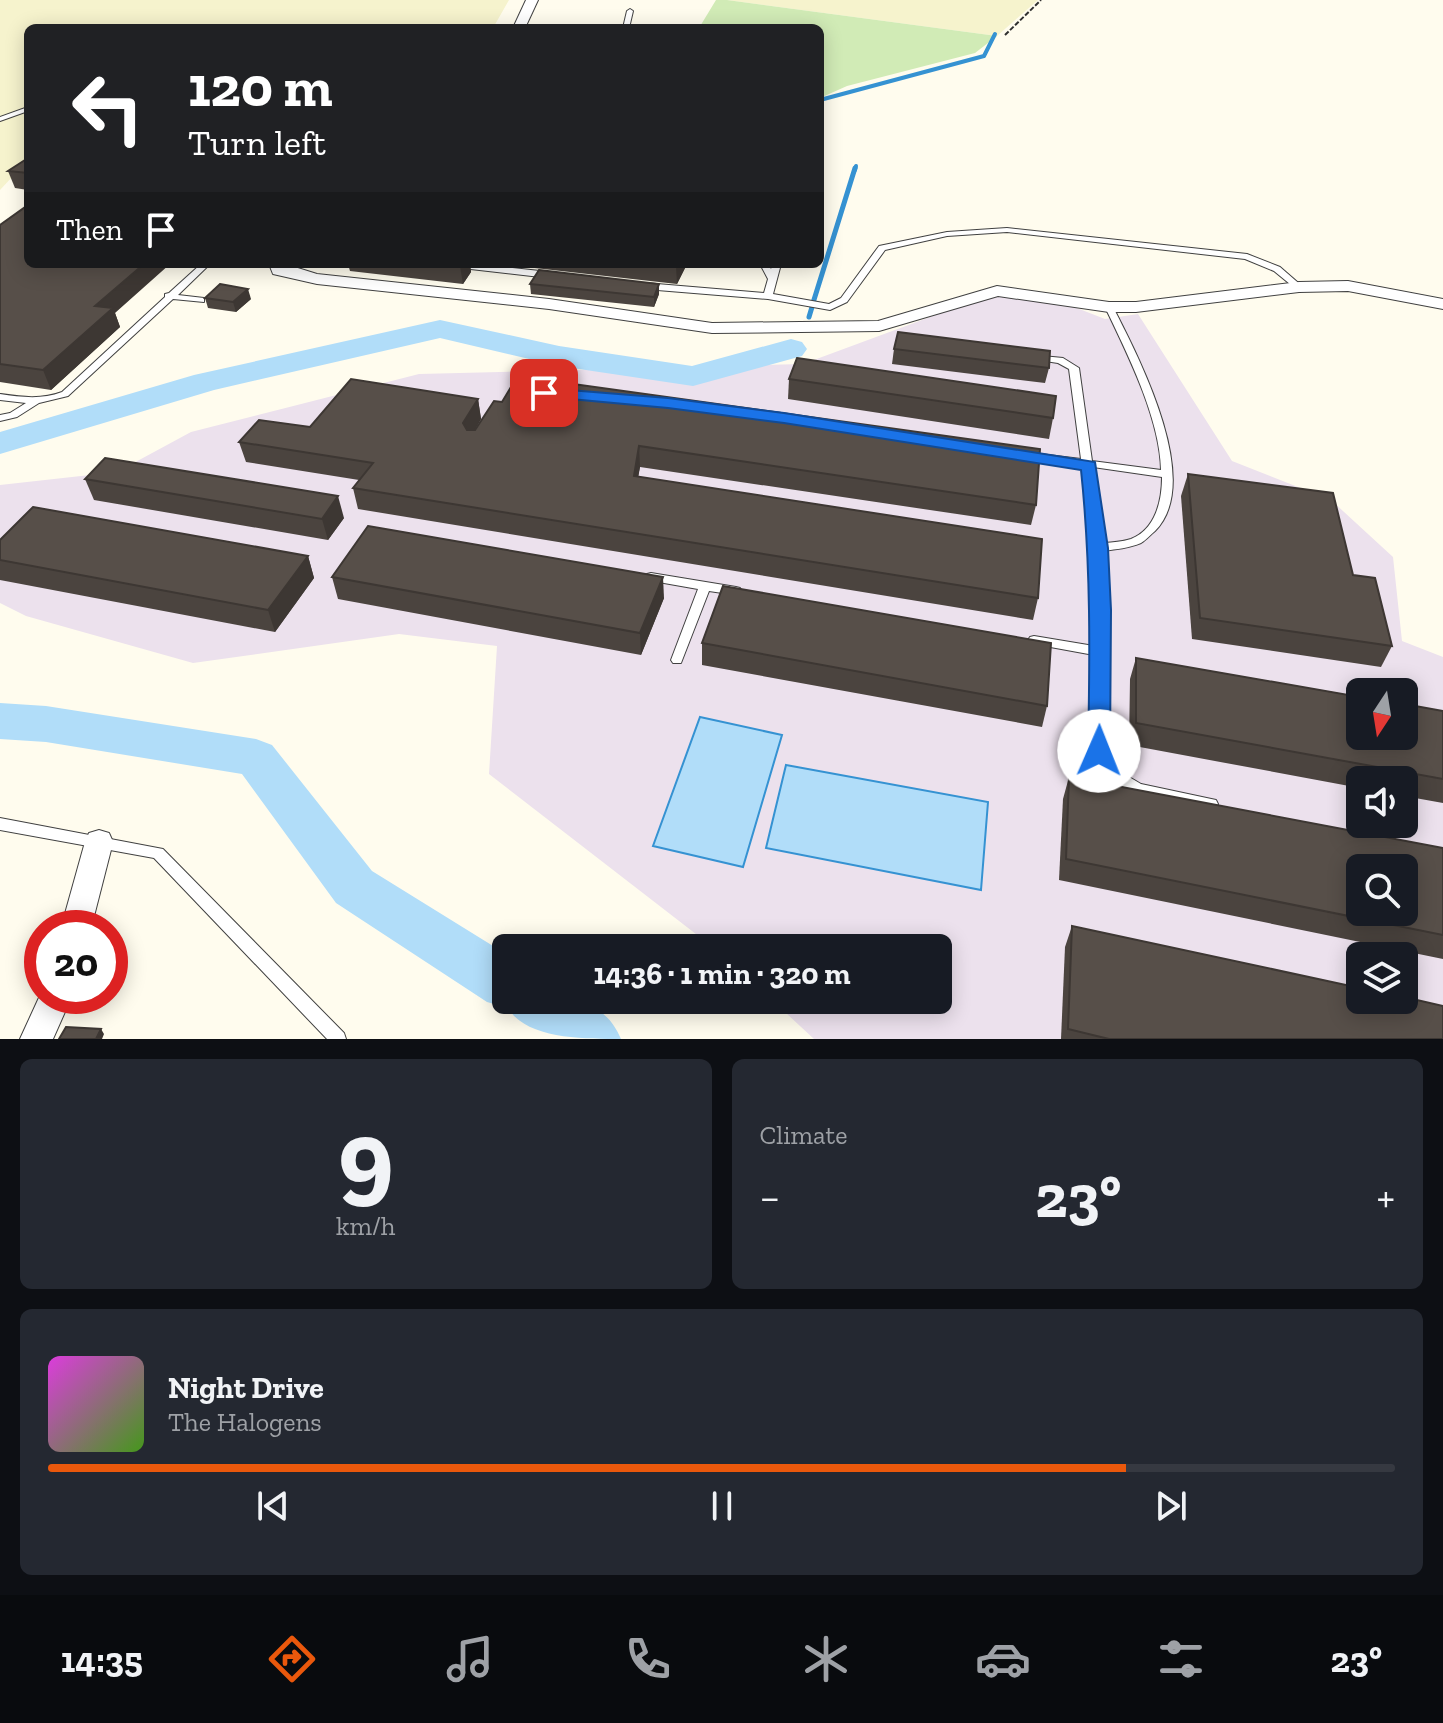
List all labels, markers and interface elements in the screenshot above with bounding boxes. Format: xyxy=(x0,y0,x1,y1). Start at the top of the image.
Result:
text: 120 m xyxy=(188,53,332,120)
icon: left xyxy=(56,56,160,160)
text: Turn left xyxy=(188,121,326,164)
icon: arrive xyxy=(139,208,183,252)
text: Then xyxy=(56,212,123,248)
pin xyxy=(510,359,578,427)
icon: arrive xyxy=(522,371,566,415)
north arrow xyxy=(1346,678,1418,750)
map controls xyxy=(1346,678,1418,1014)
position arrow xyxy=(1057,709,1141,793)
button: sound xyxy=(1346,766,1418,838)
button: search xyxy=(1346,854,1418,926)
speed limit sign: 20 xyxy=(24,910,128,1014)
button: layers xyxy=(1346,942,1418,1014)
text: 14:36 · 1 min · 320 m xyxy=(593,956,851,992)
text: 9 xyxy=(338,1095,394,1220)
text: Climate xyxy=(760,1119,847,1151)
text: 23° xyxy=(1035,1160,1121,1232)
text: − xyxy=(760,1170,780,1223)
text: + xyxy=(1376,1170,1395,1223)
text: km/h xyxy=(336,1210,395,1242)
text: Night Drive xyxy=(168,1370,324,1406)
text: The Halogens xyxy=(168,1406,322,1438)
icon: previous xyxy=(251,1484,295,1528)
icon: pause xyxy=(700,1484,744,1528)
icon: next xyxy=(1149,1484,1193,1528)
icon: directions xyxy=(264,1631,320,1687)
icon: music xyxy=(442,1631,498,1687)
icon: phone xyxy=(620,1631,676,1687)
icon: climate xyxy=(798,1631,854,1687)
icon: car xyxy=(975,1631,1031,1687)
icon: filters xyxy=(1153,1631,1209,1687)
text: 14:35 xyxy=(61,1638,143,1681)
text: 23° xyxy=(1331,1638,1382,1681)

